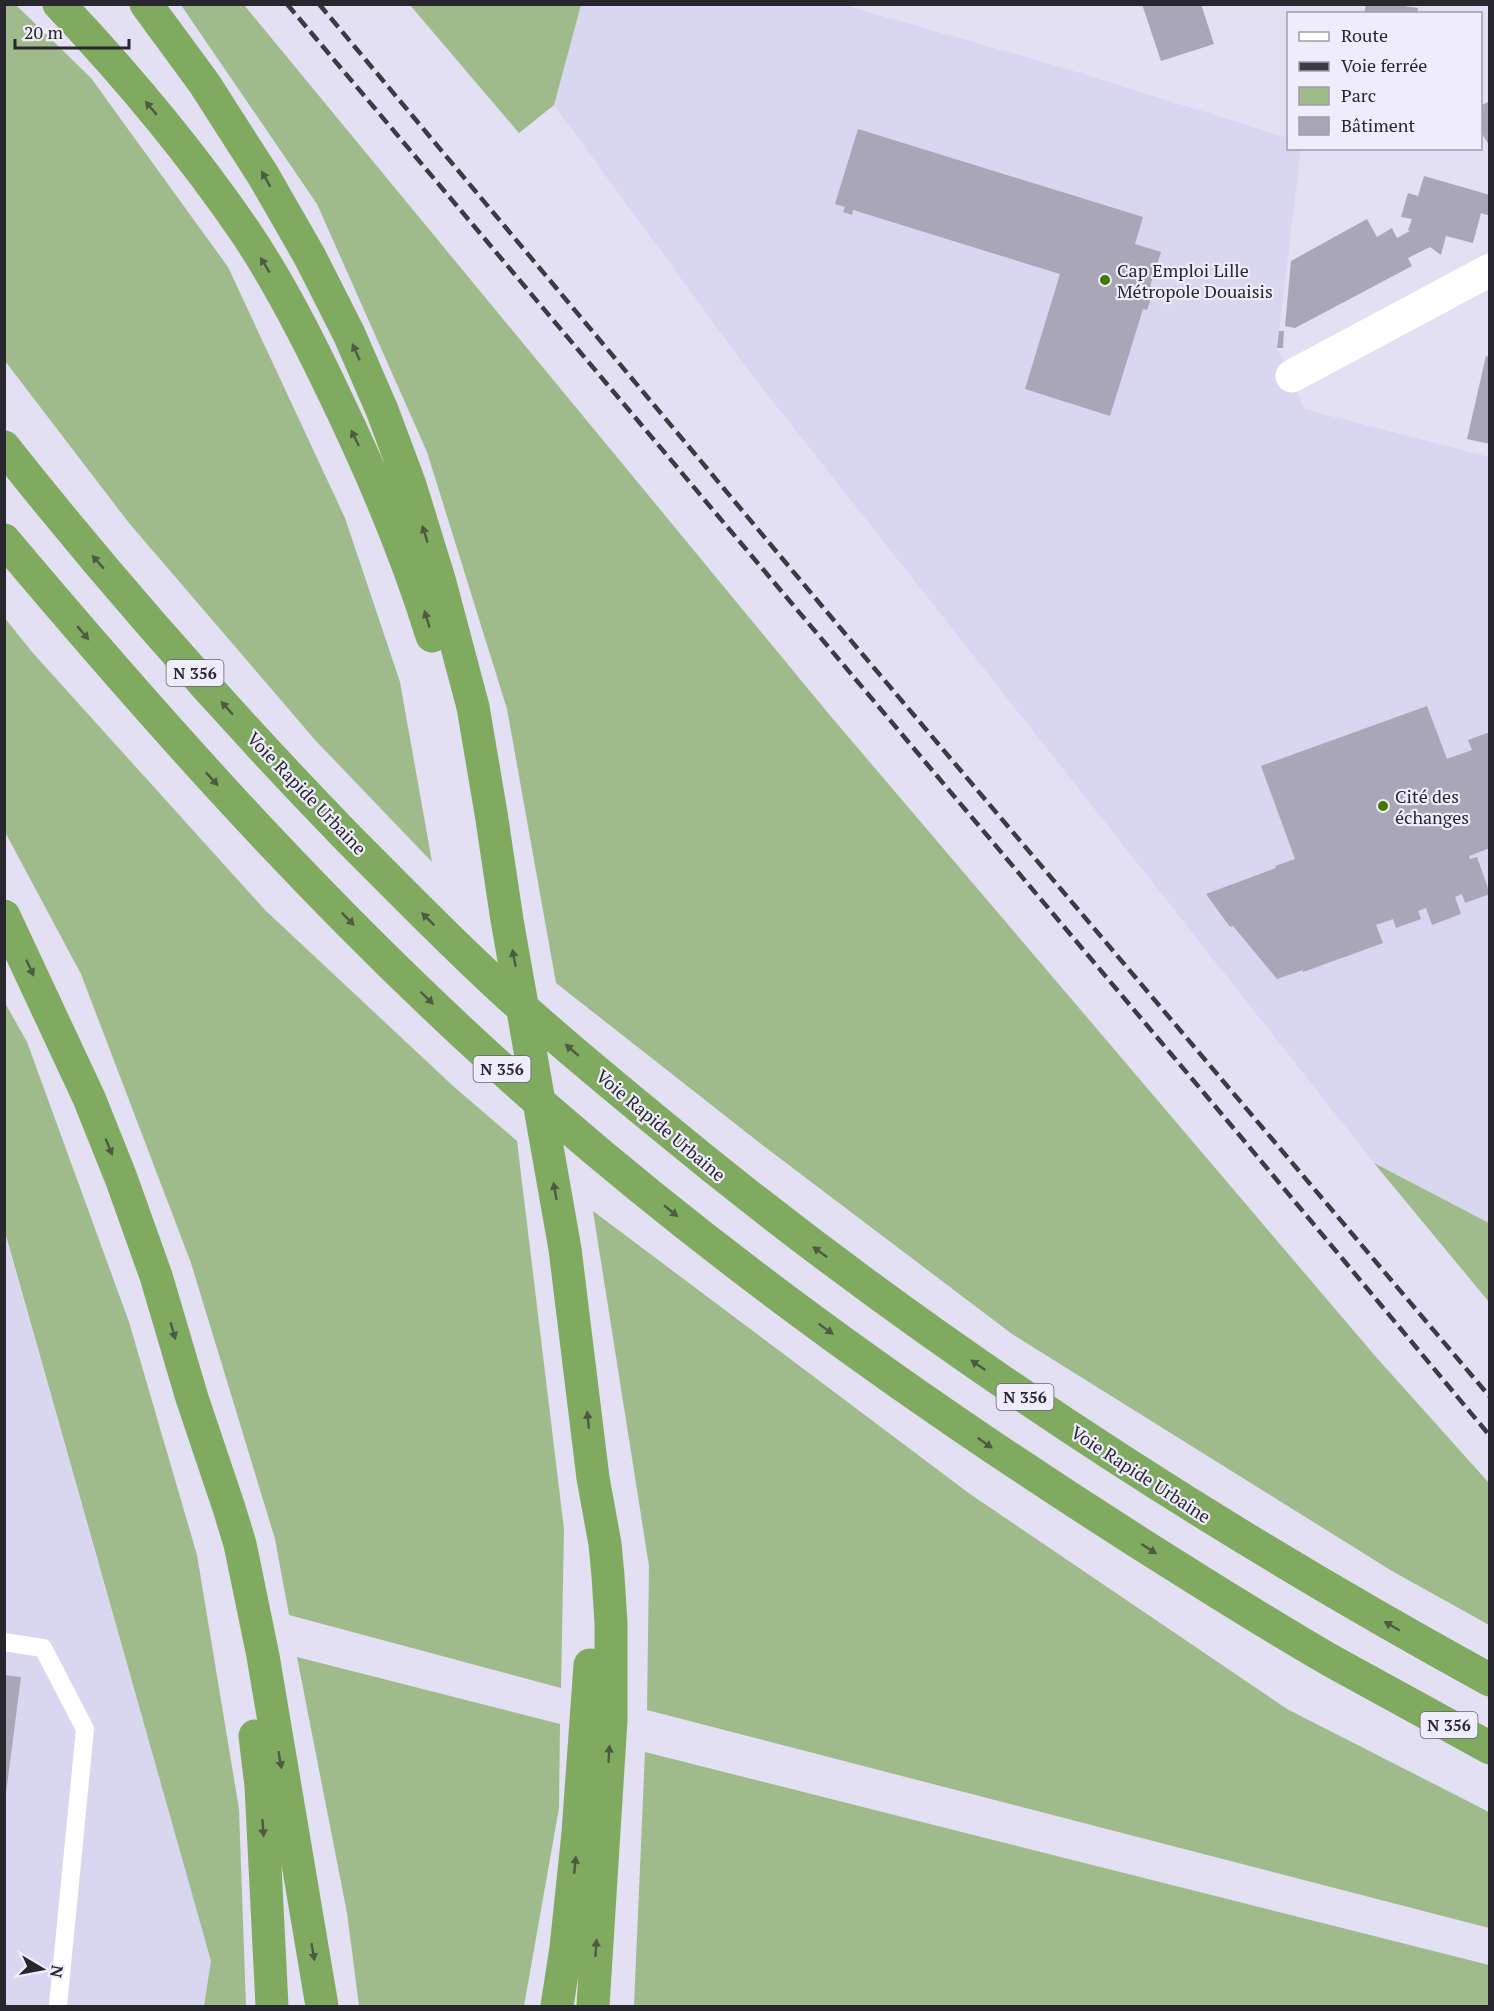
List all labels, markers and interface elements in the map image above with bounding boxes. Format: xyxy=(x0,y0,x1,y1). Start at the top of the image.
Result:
scale bar xyxy=(15,12,129,50)
legend xyxy=(1287,12,1482,150)
text: 20 m xyxy=(24,20,64,44)
text: Route xyxy=(1341,23,1388,47)
text: Voie ferrée xyxy=(1341,53,1427,77)
text: Parc xyxy=(1341,83,1376,107)
one-way arrow xyxy=(145,101,158,116)
text: Bâtiment xyxy=(1341,113,1416,137)
one-way arrow xyxy=(261,170,271,187)
one-way arrow xyxy=(260,257,271,273)
place label: Cap Emploi Lille Métropole Douaisis xyxy=(1117,258,1273,303)
marker: Cap Emploi Lille Métropole Douaisis xyxy=(1098,273,1112,287)
one-way arrow xyxy=(352,343,361,360)
one-way arrow xyxy=(351,430,360,447)
one-way arrow xyxy=(420,525,430,543)
one-way arrow xyxy=(92,555,105,570)
one-way arrow xyxy=(422,610,431,628)
one-way arrow xyxy=(76,625,89,640)
road number: N 356 xyxy=(166,660,224,686)
one-way arrow xyxy=(220,701,234,716)
street label: Voie Rapide Urbaine xyxy=(242,726,372,860)
one-way arrow xyxy=(205,771,218,786)
place label: Cité des échanges xyxy=(1395,784,1469,829)
marker: Cité des échanges xyxy=(1376,799,1390,813)
one-way arrow xyxy=(340,912,354,926)
one-way arrow xyxy=(422,912,436,926)
one-way arrow xyxy=(509,948,518,967)
one-way arrow xyxy=(25,960,35,978)
one-way arrow xyxy=(419,990,433,1004)
one-way arrow xyxy=(564,1044,580,1057)
road number: N 356 xyxy=(474,1056,530,1082)
street label: Voie Rapide Urbaine xyxy=(591,1064,731,1186)
one-way arrow xyxy=(104,1138,114,1156)
one-way arrow xyxy=(550,1182,559,1201)
one-way arrow xyxy=(664,1204,679,1216)
one-way arrow xyxy=(813,1246,828,1258)
one-way arrow xyxy=(168,1322,178,1340)
one-way arrow xyxy=(819,1323,834,1335)
one-way arrow xyxy=(971,1359,987,1371)
road number: N 356 xyxy=(996,1384,1054,1410)
one-way arrow xyxy=(583,1410,592,1429)
street label: Voie Rapide Urbaine xyxy=(1066,1420,1216,1528)
one-way arrow xyxy=(977,1437,993,1448)
one-way arrow xyxy=(1140,1543,1157,1554)
one-way arrow xyxy=(1383,1621,1400,1631)
road number: N 356 xyxy=(1420,1712,1478,1738)
one-way arrow xyxy=(605,1744,614,1763)
one-way arrow xyxy=(276,1751,285,1770)
one-way arrow xyxy=(258,1819,268,1838)
one-way arrow xyxy=(570,1856,580,1875)
north arrow xyxy=(12,1939,72,1999)
one-way arrow xyxy=(592,1939,601,1958)
one-way arrow xyxy=(309,1943,318,1962)
text: N xyxy=(45,1964,69,1979)

